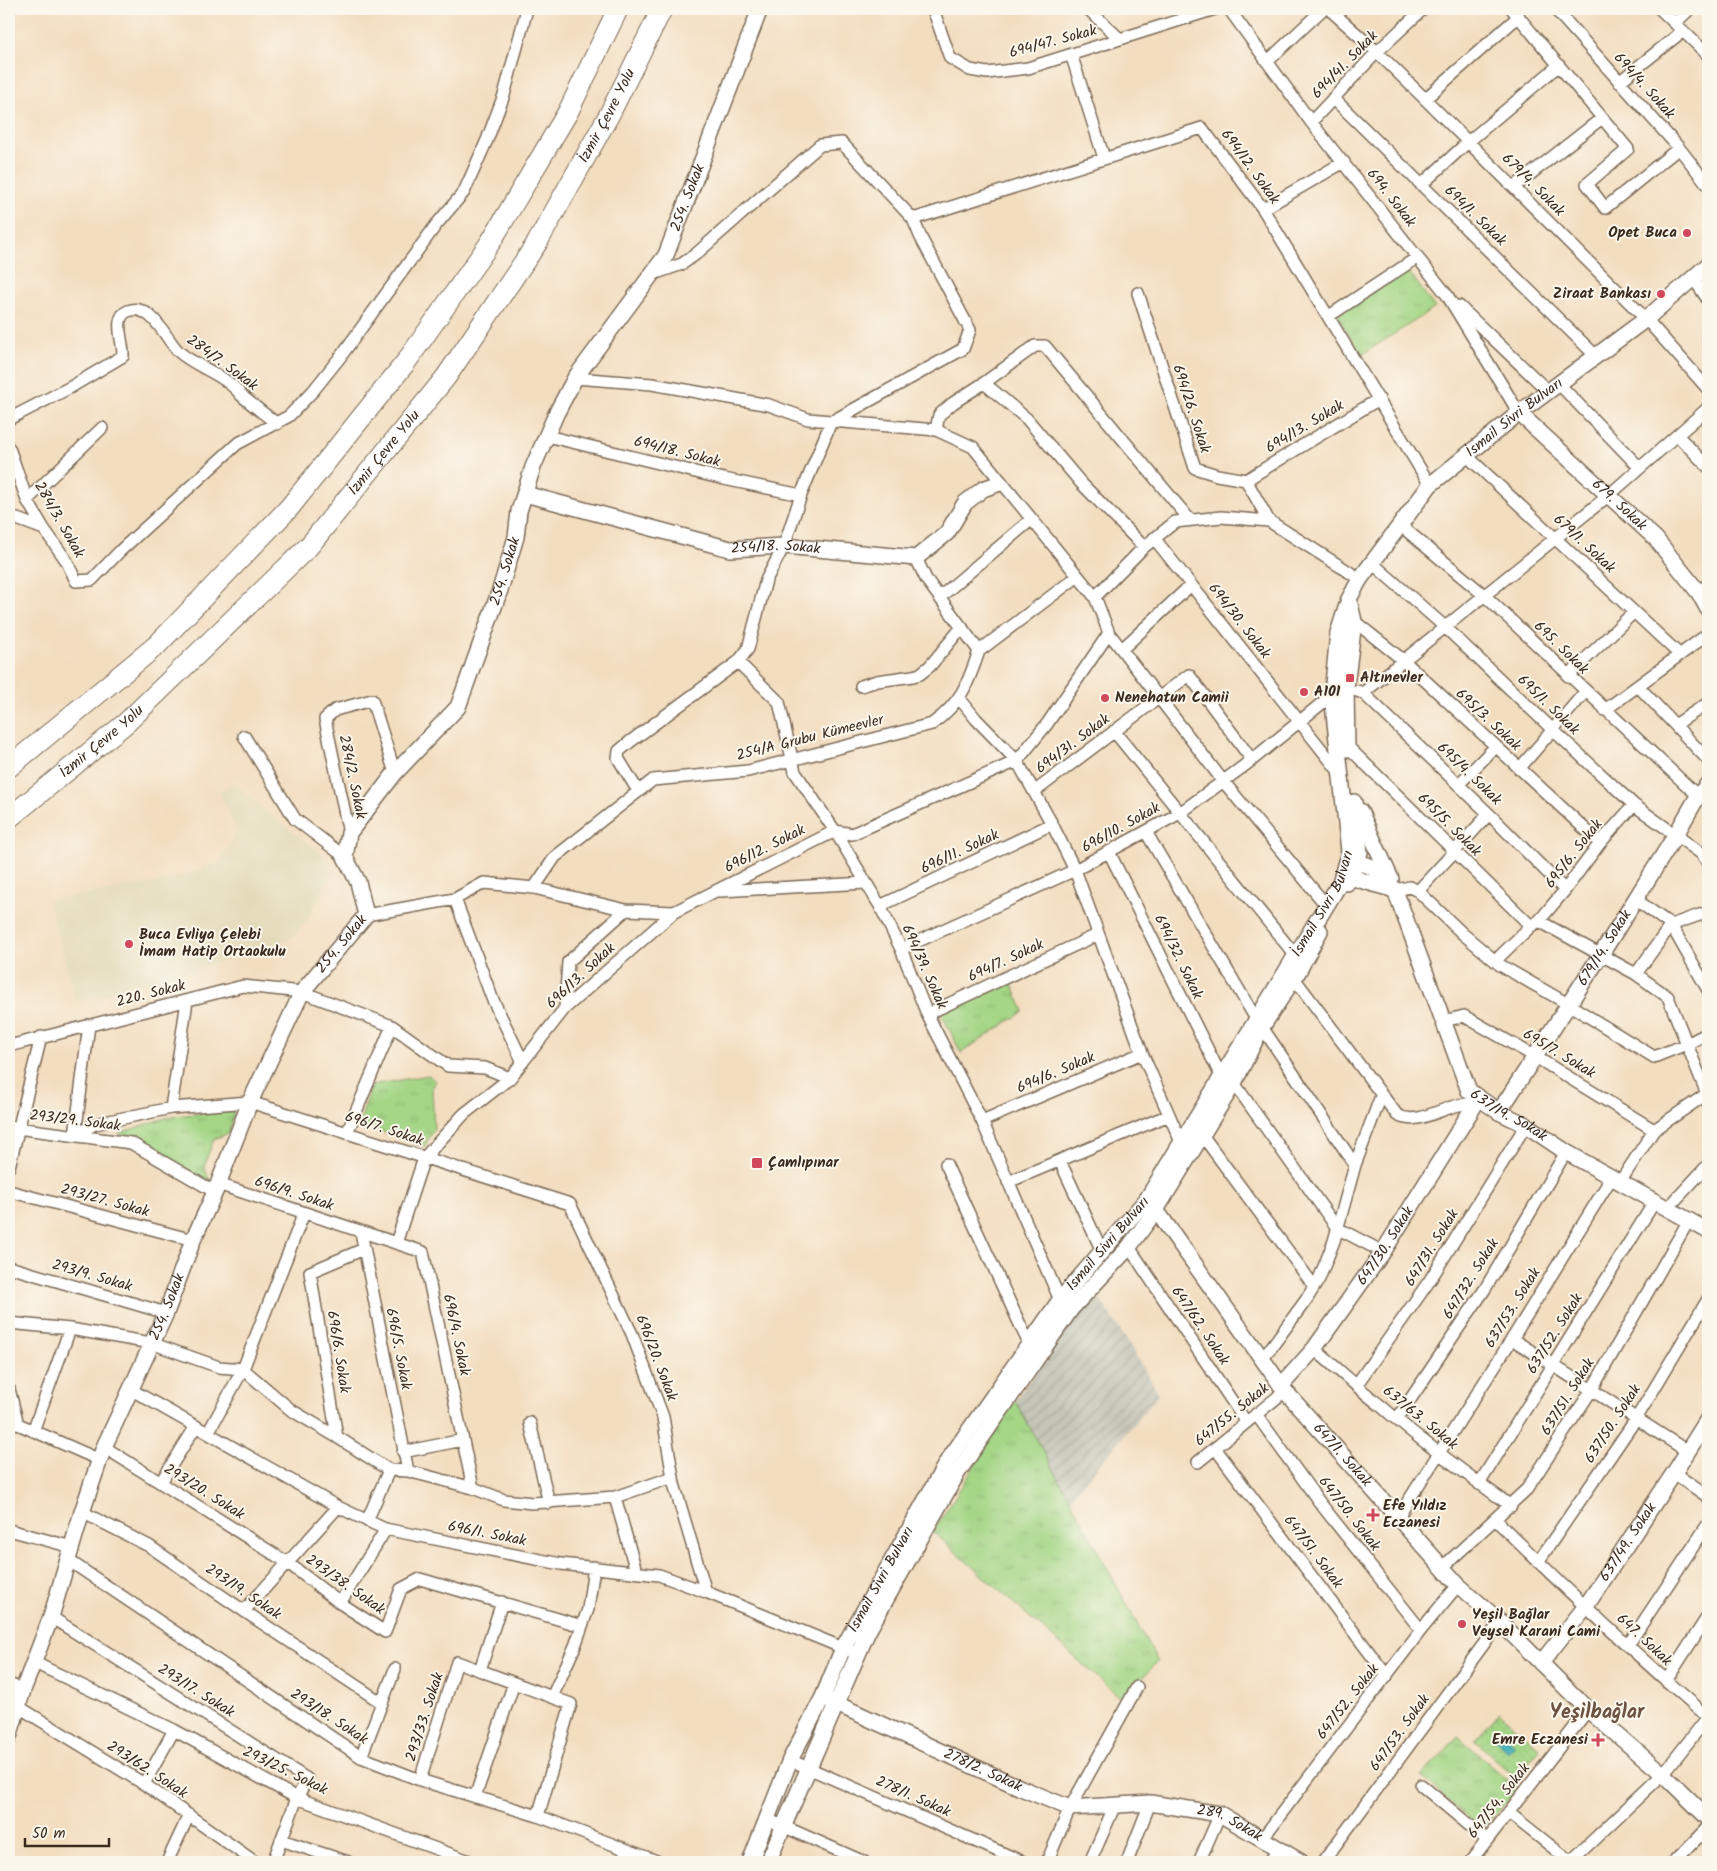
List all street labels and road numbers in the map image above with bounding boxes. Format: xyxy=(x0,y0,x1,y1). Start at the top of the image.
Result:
street label: 694/47. Sokak xyxy=(1006,19,1100,65)
street label: 694/41. Sokak xyxy=(1306,24,1385,105)
street label: 694/4. Sokak xyxy=(1607,47,1681,126)
street label: İzmir Çevre Yolu xyxy=(572,65,642,168)
street label: 694/12. Sokak xyxy=(1214,124,1286,210)
street label: 679/4. Sokak xyxy=(1496,148,1571,223)
street label: 254. Sokak xyxy=(664,160,712,235)
street label: 694. Sokak xyxy=(1360,163,1422,233)
street label: 694/1. Sokak xyxy=(1438,180,1513,253)
street label: 284/7. Sokak xyxy=(181,329,264,398)
street label: 694/26. Sokak xyxy=(1165,362,1217,457)
street label: İsmail Sivri Bulvarı xyxy=(1460,372,1569,464)
street label: 694/13. Sokak xyxy=(1261,394,1350,460)
street label: İzmir Çevre Yolu xyxy=(342,405,426,501)
street label: 694/18. Sokak xyxy=(631,430,724,475)
street label: 679. Sokak xyxy=(1586,473,1653,538)
street label: 284/3. Sokak xyxy=(27,477,91,564)
street label: 679/1. Sokak xyxy=(1547,509,1621,580)
street label: 254. Sokak xyxy=(483,533,528,609)
street label: 254/18. Sokak xyxy=(730,534,822,561)
street label: 694/30. Sokak xyxy=(1202,578,1277,665)
street label: 695. Sokak xyxy=(1528,615,1595,681)
street label: 695/1. Sokak xyxy=(1511,669,1586,742)
street label: 695/3. Sokak xyxy=(1449,683,1527,758)
street label: İzmir Çevre Yolu xyxy=(54,700,150,784)
street label: 694/31. Sokak xyxy=(1031,707,1116,780)
street label: 254/A Grubu Kümeevler xyxy=(734,708,887,768)
street label: 284/2. Sokak xyxy=(331,733,373,822)
street label: 695/4. Sokak xyxy=(1431,737,1508,812)
street label: 695/5. Sokak xyxy=(1411,787,1487,863)
street label: 696/10. Sokak xyxy=(1077,796,1166,860)
street label: 695/6. Sokak xyxy=(1539,813,1610,894)
street label: 696/12. Sokak xyxy=(720,818,811,880)
street label: 696/11. Sokak xyxy=(917,823,1004,881)
street label: İsmail Sivri Bulvarı xyxy=(1285,847,1361,962)
street label: 679/14. Sokak xyxy=(1571,904,1638,991)
street label: 254. Sokak xyxy=(310,909,374,979)
street label: 694/32. Sokak xyxy=(1147,910,1209,1004)
street label: 694/39. Sokak xyxy=(895,921,954,1014)
street label: 694/7. Sokak xyxy=(964,932,1049,989)
street label: 696/13. Sokak xyxy=(541,937,622,1015)
street label: 220. Sokak xyxy=(114,974,189,1014)
street label: 695/7. Sokak xyxy=(1518,1023,1601,1086)
street label: 694/6. Sokak xyxy=(1013,1045,1100,1100)
street label: 637/19. Sokak xyxy=(1465,1083,1553,1149)
street label: 293/29. Sokak xyxy=(28,1104,123,1139)
street label: 696/7. Sokak xyxy=(341,1105,427,1153)
street label: 696/9. Sokak xyxy=(251,1170,338,1218)
street label: 293/27. Sokak xyxy=(58,1178,153,1225)
street label: İsmail Sivri Bulvarı xyxy=(1060,1191,1156,1297)
street label: 647/30. Sokak xyxy=(1351,1201,1421,1291)
street label: 647/31. Sokak xyxy=(1399,1204,1466,1291)
street label: 647/32. Sokak xyxy=(1437,1233,1506,1324)
street label: 293/9. Sokak xyxy=(49,1253,136,1299)
street label: 637/53. Sokak xyxy=(1479,1262,1548,1353)
street label: 254. Sokak xyxy=(143,1269,192,1345)
street label: 647/62. Sokak xyxy=(1165,1281,1236,1371)
street label: 637/52. Sokak xyxy=(1521,1288,1590,1379)
street label: 696/4. Sokak xyxy=(436,1292,477,1379)
street label: 696/5. Sokak xyxy=(378,1306,418,1393)
street label: 696/6. Sokak xyxy=(320,1309,357,1396)
street label: 696/20. Sokak xyxy=(628,1311,684,1406)
street label: 637/51. Sokak xyxy=(1535,1353,1602,1440)
street label: 647/55. Sokak xyxy=(1189,1377,1275,1453)
street label: 637/50. Sokak xyxy=(1578,1379,1648,1468)
street label: 637/63. Sokak xyxy=(1377,1380,1464,1457)
street label: 647/1. Sokak xyxy=(1307,1418,1378,1493)
street label: 293/20. Sokak xyxy=(159,1458,250,1527)
street label: 647/50. Sokak xyxy=(1312,1471,1387,1558)
street label: 637/49. Sokak xyxy=(1593,1497,1664,1587)
street label: 647/51. Sokak xyxy=(1277,1510,1349,1595)
street label: 696/1. Sokak xyxy=(446,1515,529,1554)
street label: İsmail Sivri Bulvarı xyxy=(842,1522,921,1637)
street label: 293/38. Sokak xyxy=(300,1549,391,1622)
street label: 293/19. Sokak xyxy=(200,1558,287,1627)
street label: 647. Sokak xyxy=(1611,1608,1678,1673)
street label: 293/17. Sokak xyxy=(153,1658,240,1725)
street label: 647/52. Sokak xyxy=(1311,1658,1386,1745)
street label: 293/33. Sokak xyxy=(399,1668,451,1765)
street label: 293/18. Sokak xyxy=(285,1683,374,1752)
street label: 647/53. Sokak xyxy=(1364,1688,1437,1777)
street label: 293/62. Sokak xyxy=(102,1735,193,1806)
street label: 293/25. Sokak xyxy=(238,1740,333,1802)
street label: 278/2. Sokak xyxy=(939,1742,1027,1799)
street label: 647/54. Sokak xyxy=(1462,1757,1537,1844)
street label: 278/1. Sokak xyxy=(872,1770,955,1825)
street label: 289. Sokak xyxy=(1195,1799,1268,1849)

